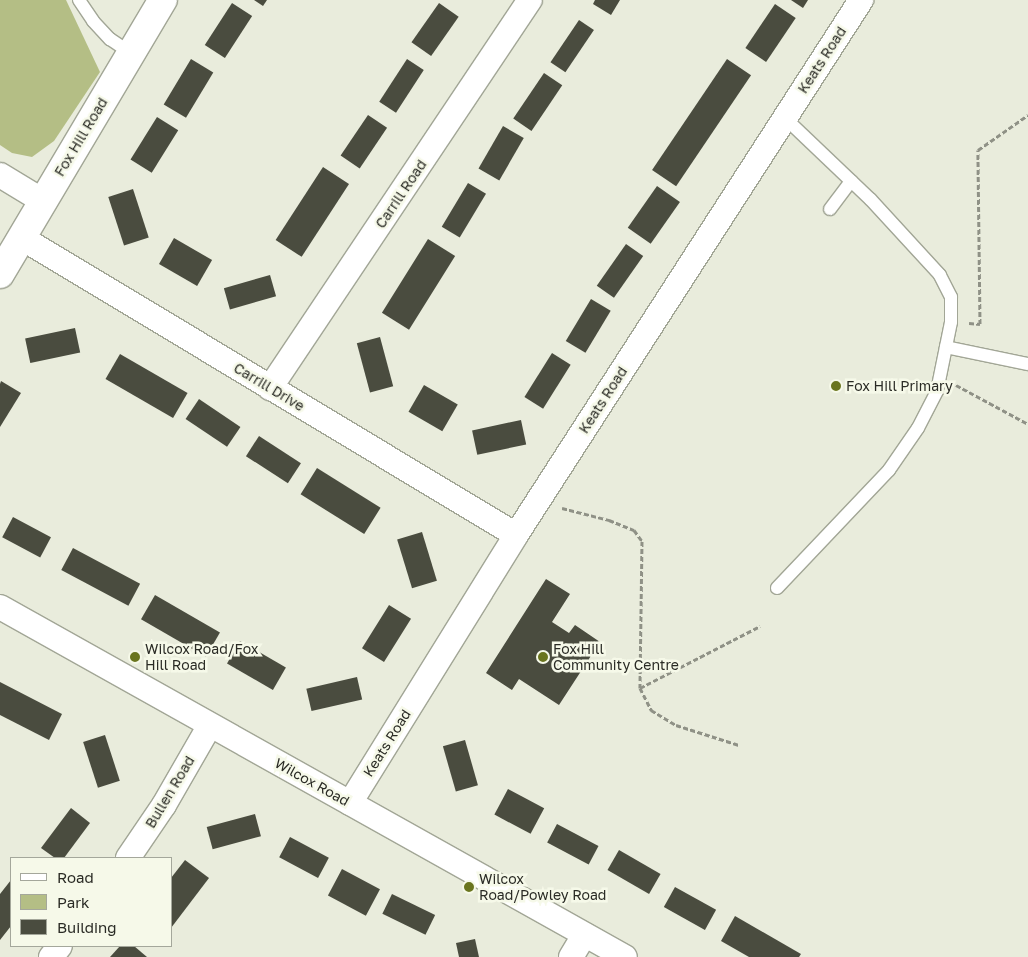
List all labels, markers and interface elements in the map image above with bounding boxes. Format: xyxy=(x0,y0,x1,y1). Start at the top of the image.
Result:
street label: Keats Road xyxy=(794,24,850,96)
street label: Fox Hill Road xyxy=(51,95,111,179)
street label: Carrill Road xyxy=(372,157,430,231)
street label: Carrill Drive xyxy=(231,359,307,415)
street label: Keats Road xyxy=(575,364,631,436)
place label: Fox Hill Primary xyxy=(846,378,953,394)
marker: Fox Hill Primary xyxy=(830,380,842,392)
place label: Wilcox Road/Fox Hill Road xyxy=(145,641,259,674)
place label: Fox Hill Community Centre xyxy=(553,641,679,674)
marker: Wilcox Road/Fox Hill Road xyxy=(129,651,141,663)
marker: Fox Hill Community Centre xyxy=(537,651,549,663)
street label: Keats Road xyxy=(360,706,414,780)
street label: Bullen Road xyxy=(142,753,198,831)
street label: Wilcox Road xyxy=(272,755,352,809)
legend xyxy=(10,857,172,947)
text: Road xyxy=(57,868,94,886)
place label: Wilcox Road/Powley Road xyxy=(479,871,606,904)
marker: Wilcox Road/Powley Road xyxy=(463,881,475,893)
text: Park xyxy=(57,893,89,911)
text: Building xyxy=(57,918,117,936)

